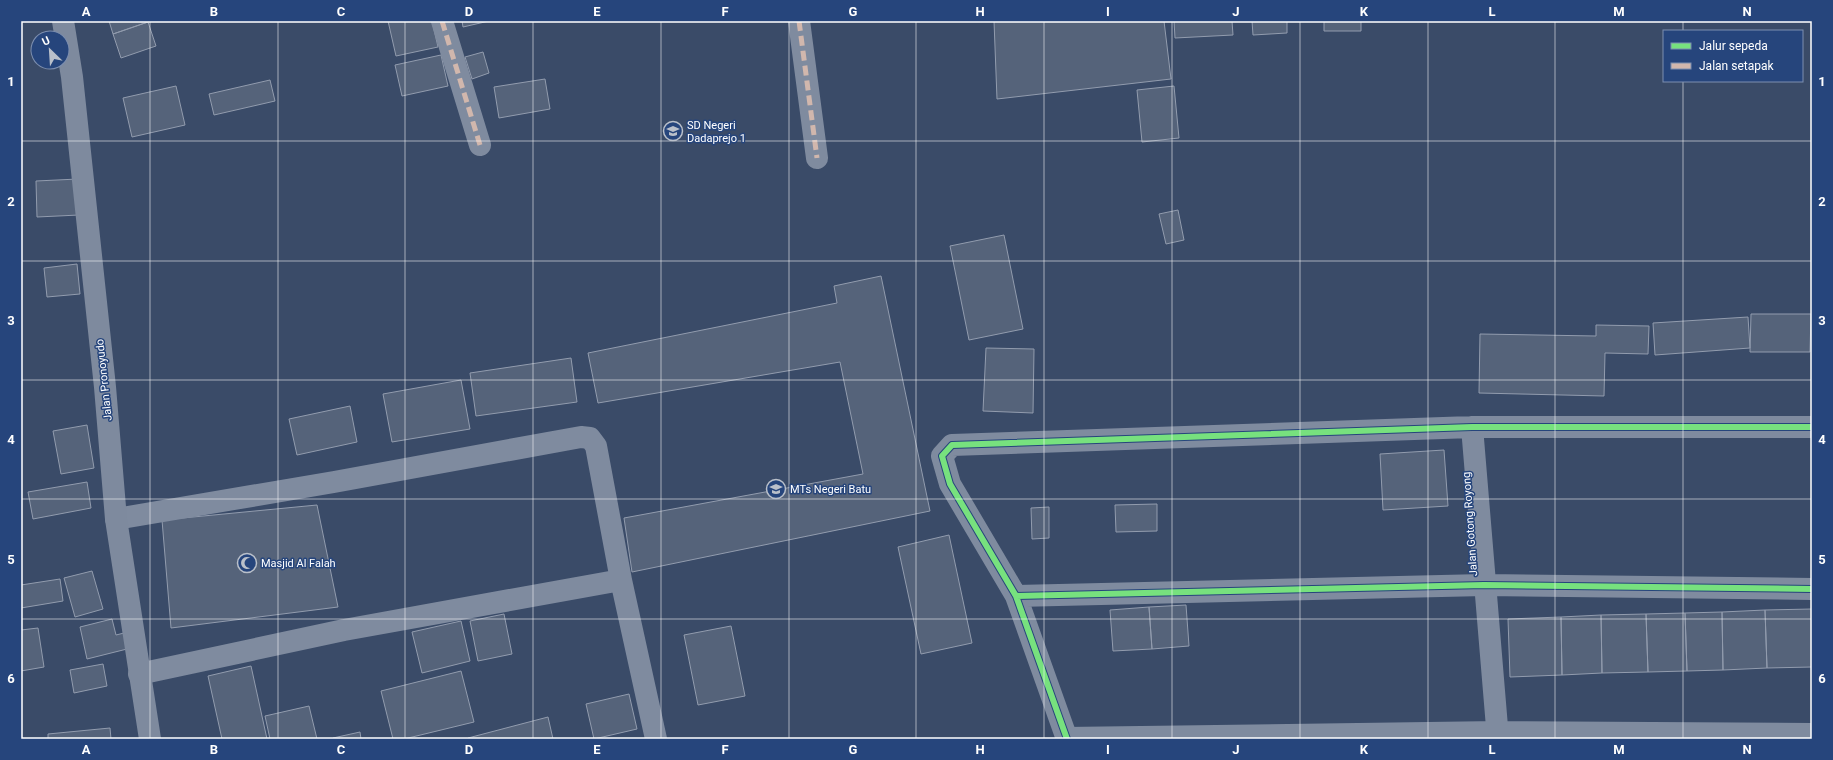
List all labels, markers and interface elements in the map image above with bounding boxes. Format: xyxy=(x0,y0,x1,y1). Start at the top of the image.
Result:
text: A xyxy=(82,4,91,19)
text: B xyxy=(210,4,218,19)
text: C xyxy=(337,4,346,19)
text: D xyxy=(465,4,473,19)
text: E xyxy=(593,4,601,19)
text: F xyxy=(721,4,729,19)
text: G xyxy=(849,4,858,19)
text: H xyxy=(975,4,985,19)
text: I xyxy=(1106,4,1110,19)
text: J xyxy=(1232,4,1240,19)
text: K xyxy=(1360,4,1369,19)
text: L xyxy=(1488,4,1496,19)
text: M xyxy=(1613,4,1625,19)
text: N xyxy=(1742,4,1752,19)
north arrow xyxy=(30,30,70,70)
legend xyxy=(1663,30,1803,82)
text: U xyxy=(40,34,52,49)
text: Jalur sepeda xyxy=(1699,39,1768,53)
text: Jalan setapak xyxy=(1699,59,1774,73)
text: 1 xyxy=(7,74,15,89)
text: 1 xyxy=(1818,74,1826,89)
place label: SD Negeri Dadaprejo 1 xyxy=(687,119,746,145)
school or university icon: SD Negeri Dadaprejo 1 xyxy=(662,120,684,142)
text: 2 xyxy=(7,194,15,209)
text: 2 xyxy=(1818,194,1826,209)
text: 3 xyxy=(7,313,15,328)
text: 3 xyxy=(1818,313,1826,328)
street label: Jalan Pronoyudo xyxy=(93,338,115,422)
text: 4 xyxy=(7,432,15,447)
text: 4 xyxy=(1818,432,1826,447)
street label: Jalan Gotong Royong xyxy=(1460,471,1480,577)
school or university icon: MTs Negeri Batu xyxy=(765,478,787,500)
place label: MTs Negeri Batu xyxy=(790,483,871,496)
text: 5 xyxy=(7,552,15,567)
mosque icon: Masjid Al Falah xyxy=(236,552,258,574)
text: 5 xyxy=(1818,552,1826,567)
place label: Masjid Al Falah xyxy=(261,557,336,570)
text: 6 xyxy=(7,671,15,686)
text: 6 xyxy=(1818,671,1826,686)
text: A xyxy=(82,742,91,757)
text: B xyxy=(210,742,218,757)
text: C xyxy=(337,742,346,757)
text: D xyxy=(465,742,473,757)
text: E xyxy=(593,742,601,757)
text: F xyxy=(721,742,729,757)
text: G xyxy=(849,742,858,757)
text: H xyxy=(975,742,985,757)
text: I xyxy=(1106,742,1110,757)
text: J xyxy=(1232,742,1240,757)
text: K xyxy=(1360,742,1369,757)
text: L xyxy=(1488,742,1496,757)
text: M xyxy=(1613,742,1625,757)
text: N xyxy=(1742,742,1752,757)

